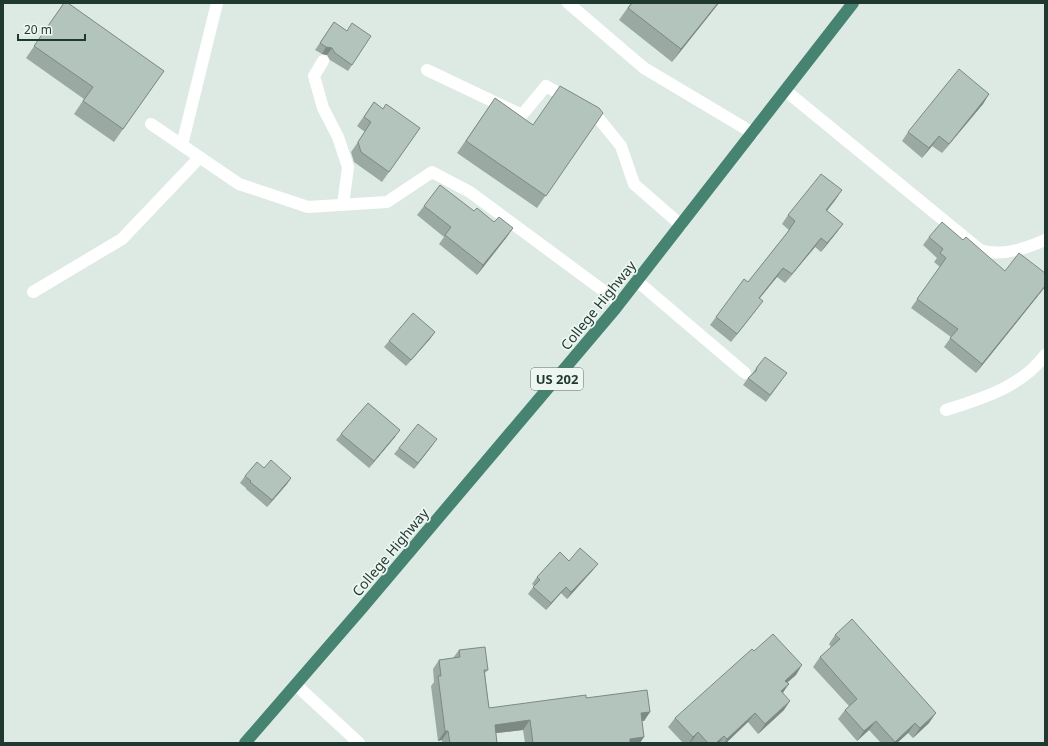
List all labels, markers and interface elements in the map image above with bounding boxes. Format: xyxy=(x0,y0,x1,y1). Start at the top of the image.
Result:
scale bar xyxy=(18,16,85,42)
text: 20 m xyxy=(24,21,52,38)
street label: College Highway xyxy=(556,256,640,354)
road number: US 202 xyxy=(531,368,583,390)
street label: College Highway xyxy=(347,503,433,600)

